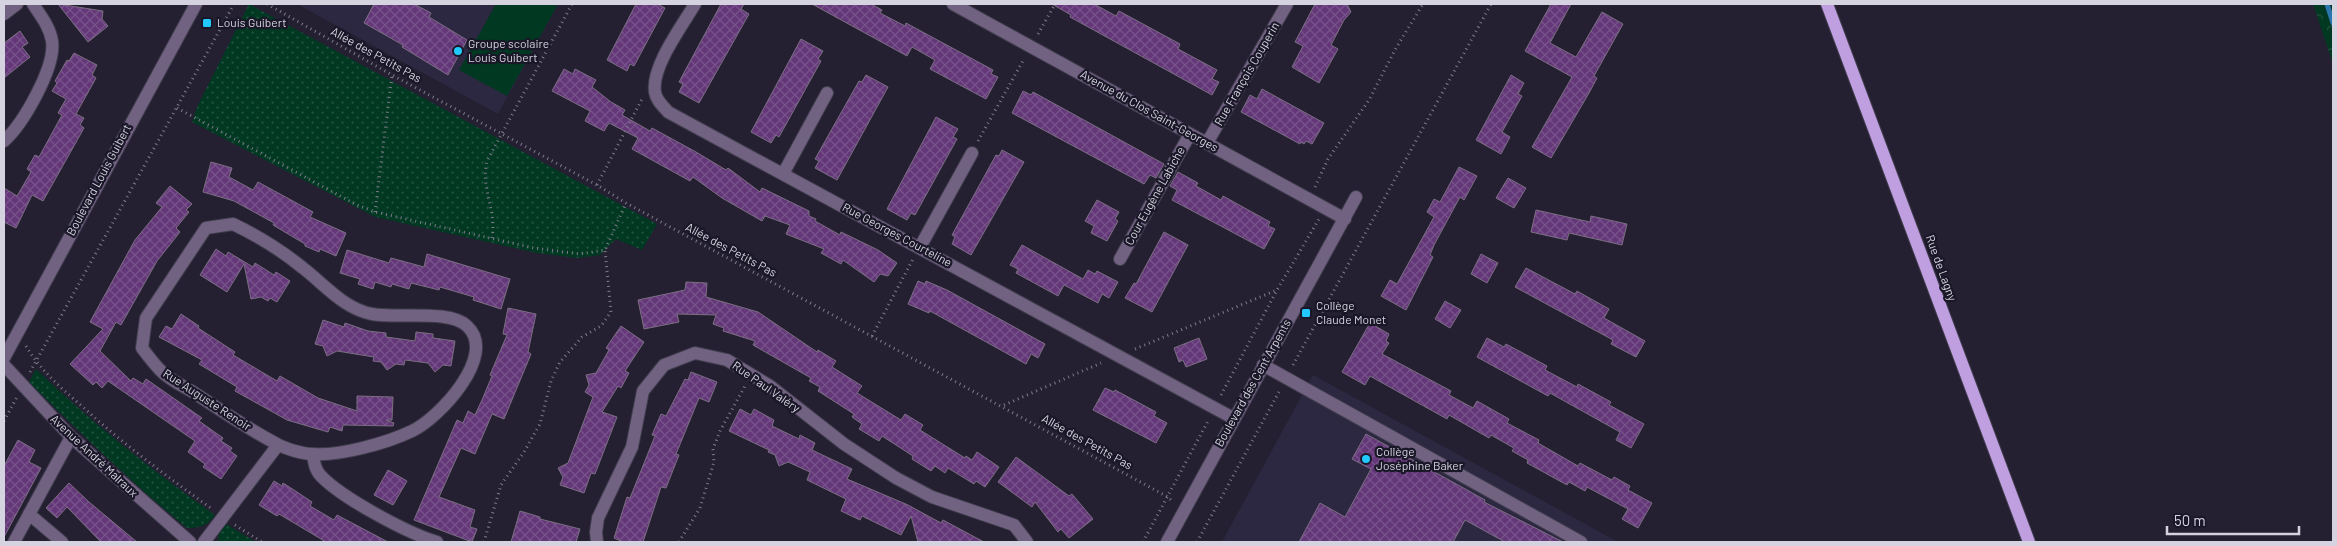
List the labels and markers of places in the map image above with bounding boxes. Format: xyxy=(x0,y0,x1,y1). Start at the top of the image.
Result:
place label: Louis Guibert xyxy=(217,15,287,29)
marker: Louis Guibert xyxy=(201,17,213,29)
place label: Groupe scolaire Louis Guibert xyxy=(468,36,549,64)
marker: Groupe scolaire Louis Guibert xyxy=(452,45,464,57)
place label: Collège Claude Monet xyxy=(1316,298,1386,326)
marker: Collège Claude Monet xyxy=(1300,307,1312,319)
place label: Collège Joséphine Baker xyxy=(1376,444,1464,472)
marker: Collège Joséphine Baker xyxy=(1360,453,1372,465)

